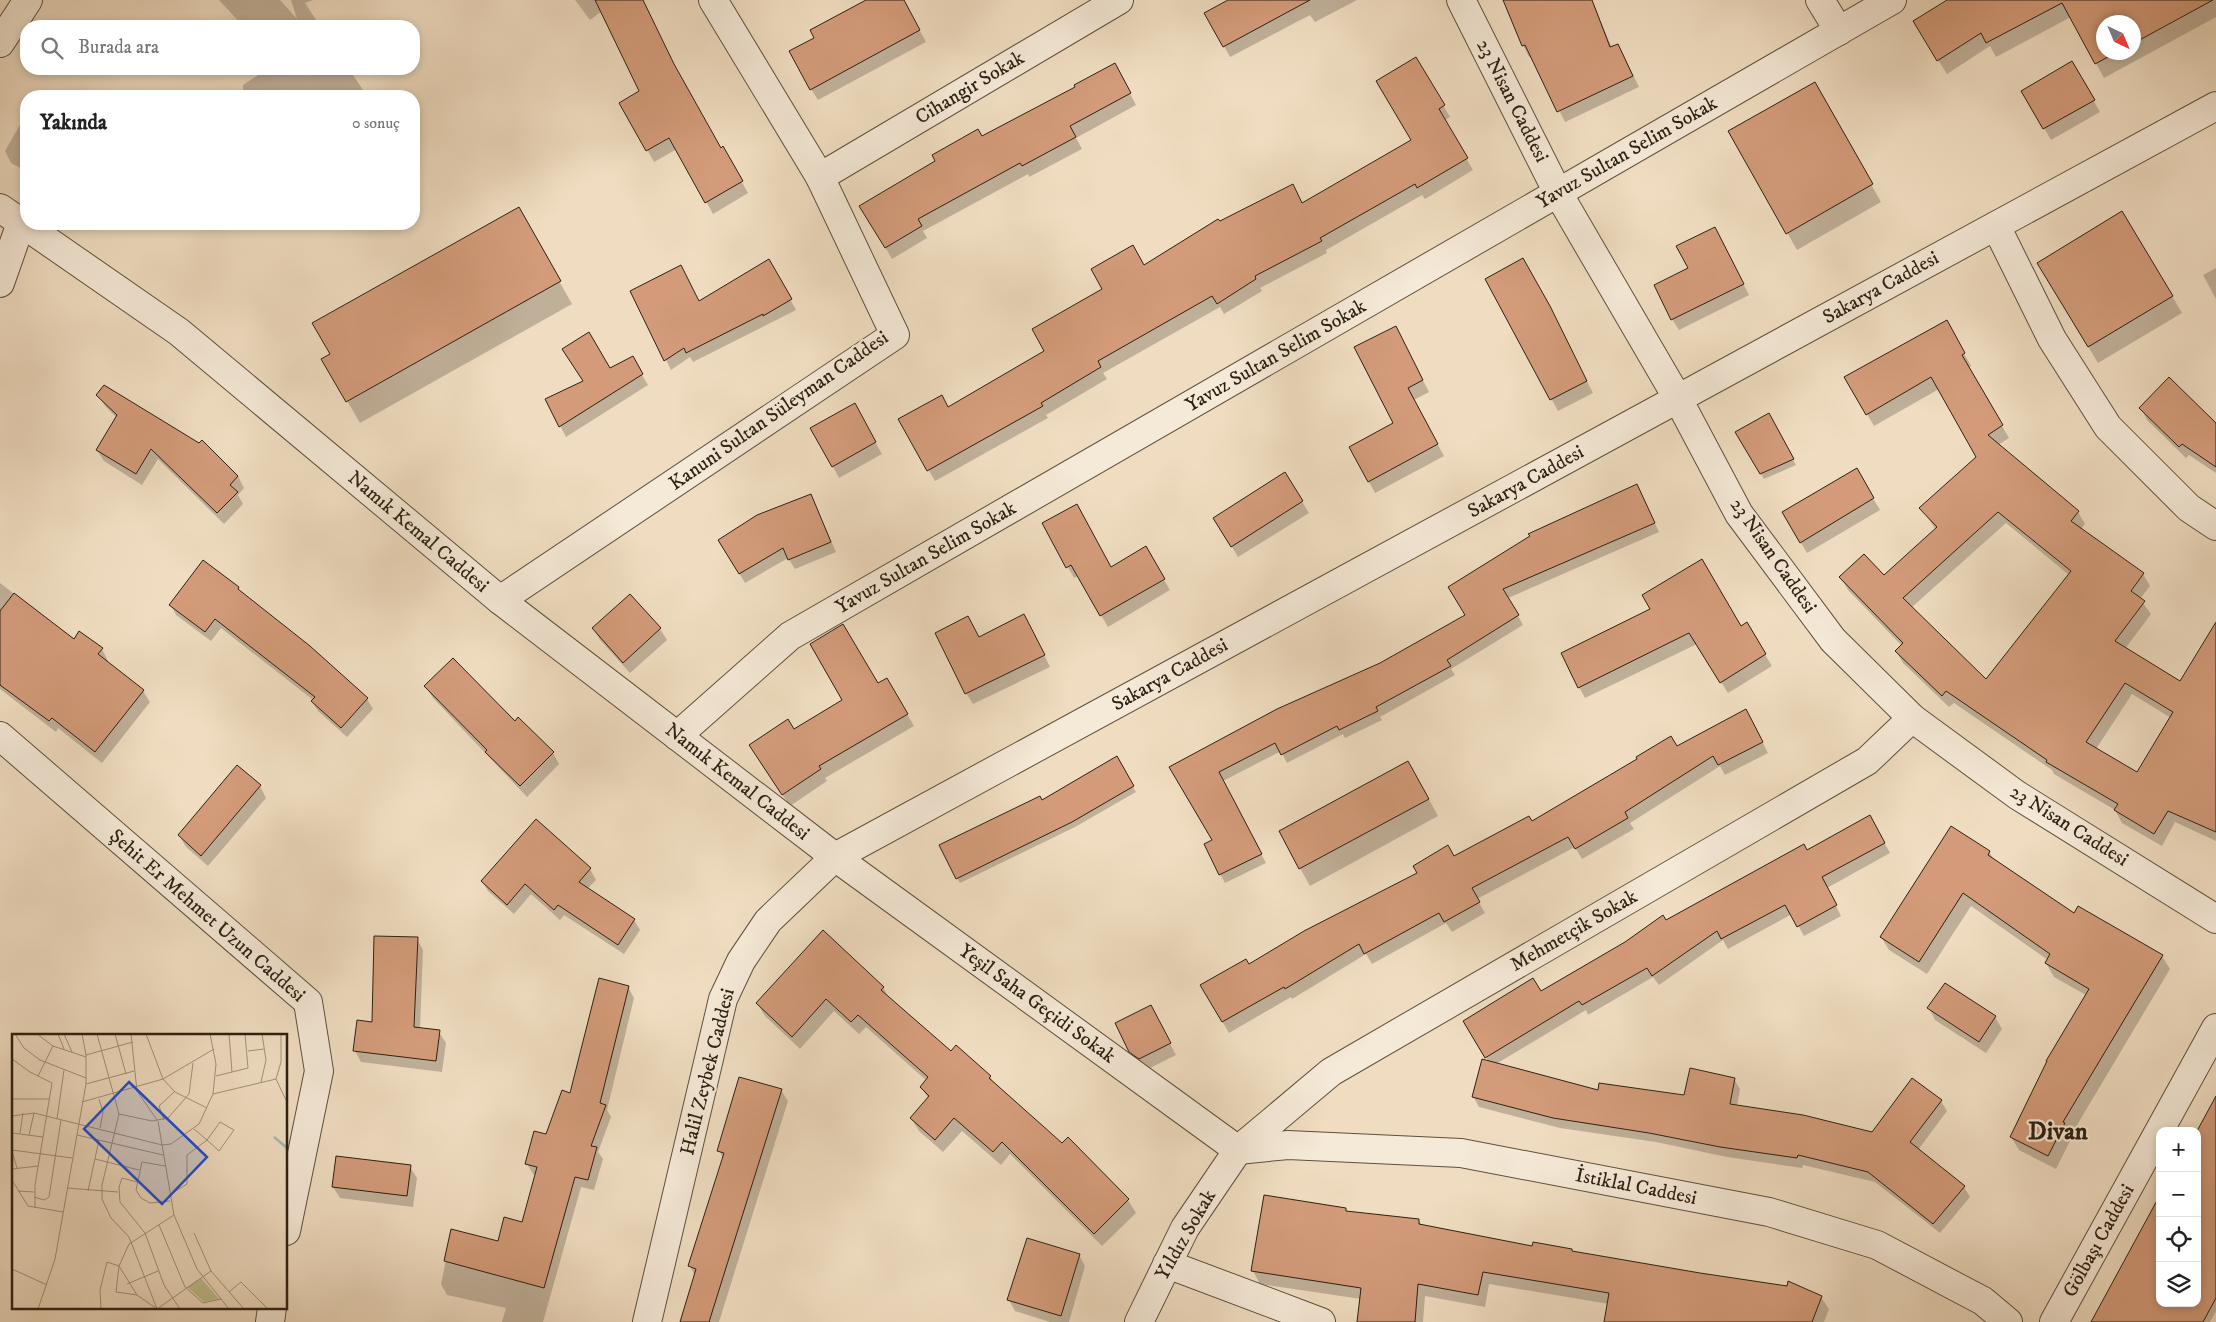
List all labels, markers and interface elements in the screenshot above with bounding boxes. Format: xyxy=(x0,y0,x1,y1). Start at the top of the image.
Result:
north arrow xyxy=(2096,15,2141,60)
search box xyxy=(20,20,420,75)
icon: search xyxy=(38,34,66,62)
street label: 23 Nisan Caddesi xyxy=(1470,35,1554,167)
text: Burada ara xyxy=(78,36,159,59)
street label: Cihangir Sokak xyxy=(911,46,1029,130)
street label: Yavuz Sultan Selim Sokak xyxy=(1532,91,1722,215)
text: Yakında xyxy=(40,110,107,136)
text: 0 sonuç xyxy=(352,113,400,133)
street label: Sakarya Caddesi xyxy=(1819,246,1943,330)
street label: Yavuz Sultan Selim Sokak xyxy=(1181,294,1371,418)
street label: Kanuni Sultan Süleyman Caddesi xyxy=(664,326,894,496)
street label: Sakarya Caddesi xyxy=(1464,440,1588,524)
street label: Namık Kemal Caddesi xyxy=(342,466,494,598)
street label: 23 Nisan Caddesi xyxy=(1724,494,1822,618)
street label: Yavuz Sultan Selim Sokak xyxy=(831,496,1021,620)
street label: Sakarya Caddesi xyxy=(1108,633,1232,717)
street label: Namık Kemal Caddesi xyxy=(660,718,814,846)
street label: 23 Nisan Caddesi xyxy=(2005,780,2133,872)
street label: Şehit Er Mehmet Uzun Caddesi xyxy=(104,824,310,1008)
street label: Mehmetçik Sokak xyxy=(1506,884,1642,978)
street label: Yeşil Saha Geçidi Sokak xyxy=(954,939,1120,1069)
street label: Halil Zeybek Caddesi xyxy=(675,986,741,1158)
inset map xyxy=(12,1034,288,1310)
district label: Divan xyxy=(2028,1116,2089,1147)
map controls xyxy=(2156,1127,2201,1307)
button: + xyxy=(2156,1127,2201,1172)
street label: İstiklal Caddesi xyxy=(1573,1163,1699,1211)
button: − xyxy=(2156,1172,2201,1217)
street label: Gölbaşı Caddesi xyxy=(2058,1180,2140,1302)
street label: Yıldız Sokak xyxy=(1150,1185,1222,1285)
button: locate xyxy=(2156,1217,2201,1262)
button: layers xyxy=(2156,1262,2201,1307)

